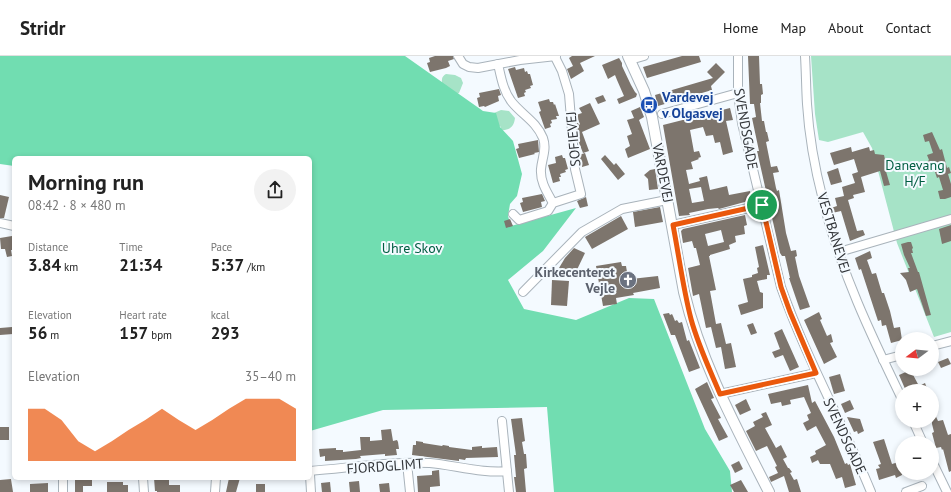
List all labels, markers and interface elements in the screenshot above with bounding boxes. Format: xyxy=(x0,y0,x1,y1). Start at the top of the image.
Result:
text: Stridr xyxy=(20,16,65,40)
text: Home xyxy=(723,19,758,37)
text: Map xyxy=(780,19,806,37)
text: About xyxy=(828,19,864,37)
text: Contact xyxy=(886,19,931,37)
street label: SVENDSGADE xyxy=(730,87,762,171)
place label: Vardevej v Olgasvej xyxy=(661,88,723,122)
bus stop icon: Vardevej v Olgasvej xyxy=(639,95,659,115)
street label: SOFIEVEJ xyxy=(562,111,584,167)
street label: VARDEVEJ xyxy=(648,141,678,204)
park label: Danevang H/F xyxy=(885,156,945,190)
text: Morning run xyxy=(28,168,144,196)
button: share xyxy=(254,169,296,211)
pin xyxy=(745,188,779,222)
street label: VESTBANEVEJ xyxy=(813,189,855,276)
icon: arrive xyxy=(751,194,773,216)
text: 08:42 · 8 × 480 m xyxy=(28,197,125,214)
park label: Uhre Skov xyxy=(382,239,442,257)
text: Distance xyxy=(28,240,68,254)
text: Time xyxy=(119,240,143,254)
text: Pace xyxy=(211,240,232,254)
text: 3.84 xyxy=(28,254,61,276)
text: 21:34 xyxy=(119,254,162,276)
text: 5:37 xyxy=(211,254,244,276)
text: km xyxy=(61,260,78,274)
text: /km xyxy=(244,260,265,274)
place label: Kirkecenteret Vejle xyxy=(534,263,615,297)
church icon: Kirkecenteret Vejle xyxy=(618,270,638,290)
text: Elevation xyxy=(28,308,72,322)
text: Heart rate xyxy=(119,308,167,322)
text: kcal xyxy=(211,308,229,322)
text: 56 xyxy=(28,322,47,344)
text: 157 xyxy=(119,322,148,344)
text: 293 xyxy=(211,322,240,344)
text: m xyxy=(47,328,59,342)
text: bpm xyxy=(148,328,172,342)
north arrow xyxy=(895,332,939,376)
map controls xyxy=(895,332,939,480)
text: Elevation xyxy=(28,368,80,385)
text: 35–40 m xyxy=(245,368,296,385)
button: + xyxy=(895,384,939,428)
street label: SVENDSGADE xyxy=(819,395,871,477)
button: − xyxy=(895,436,939,480)
street label: FJORDGLIMT xyxy=(346,454,424,478)

